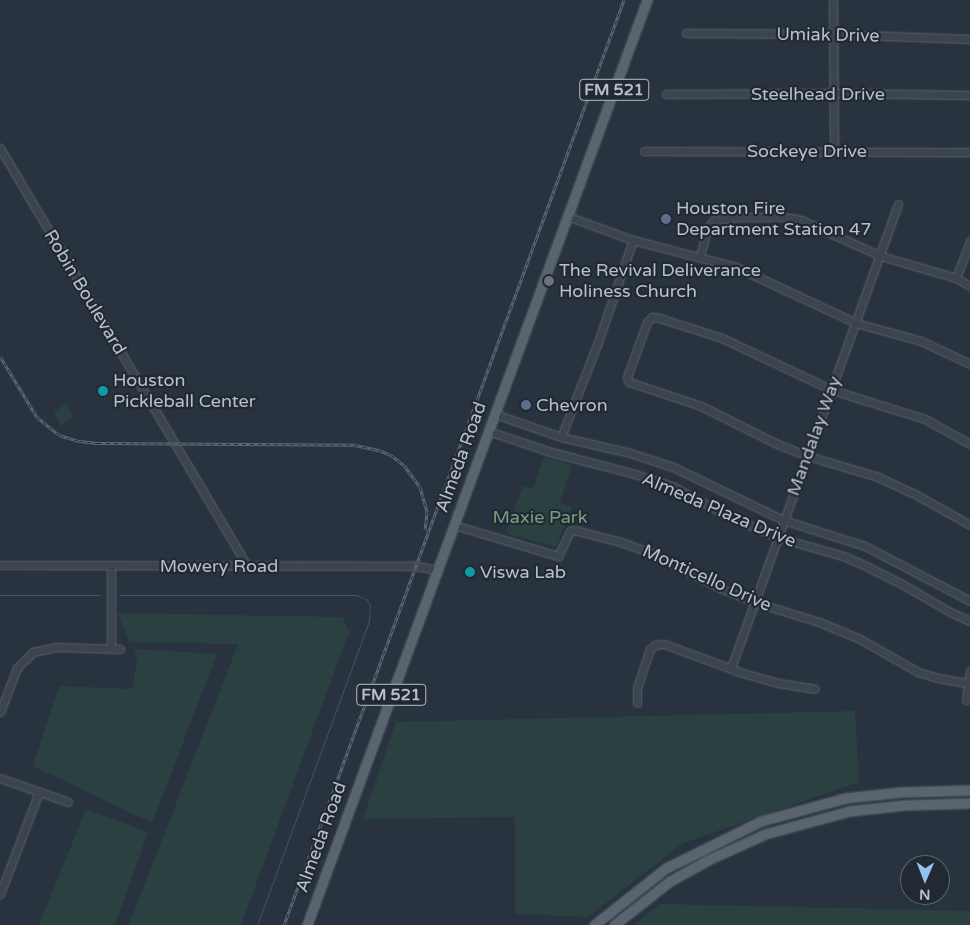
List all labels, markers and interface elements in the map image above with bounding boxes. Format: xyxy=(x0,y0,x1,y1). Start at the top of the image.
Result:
street label: Umiak Drive xyxy=(776,23,880,47)
road number: FM 521 xyxy=(579,76,649,104)
street label: Steelhead Drive xyxy=(751,83,885,105)
street label: Sockeye Drive xyxy=(747,140,867,162)
place label: Houston Fire Department Station 47 xyxy=(676,198,872,240)
marker: Houston Fire Department Station 47 xyxy=(660,213,672,225)
street label: Robin Boulevard xyxy=(39,226,131,358)
place label: The Revival Deliverance Holiness Church xyxy=(559,260,761,302)
marker: The Revival Deliverance Holiness Church xyxy=(543,275,555,287)
place label: Houston Pickleball Center xyxy=(113,370,256,412)
street label: Mandalay Way xyxy=(782,373,846,499)
marker: Houston Pickleball Center xyxy=(97,385,109,397)
place label: Chevron xyxy=(536,394,608,416)
street label: Almeda Road xyxy=(431,399,491,515)
marker: Chevron xyxy=(520,399,532,411)
street label: Almeda Plaza Drive xyxy=(639,468,799,552)
park label: Maxie Park xyxy=(492,506,588,528)
street label: Monticello Drive xyxy=(639,540,775,616)
street label: Mowery Road xyxy=(160,555,278,577)
place label: Viswa Lab xyxy=(480,561,566,583)
marker: Viswa Lab xyxy=(464,566,476,578)
road number: FM 521 xyxy=(356,682,426,708)
street label: Almeda Road xyxy=(291,779,351,895)
north arrow xyxy=(900,855,950,905)
text: N xyxy=(919,886,931,903)

